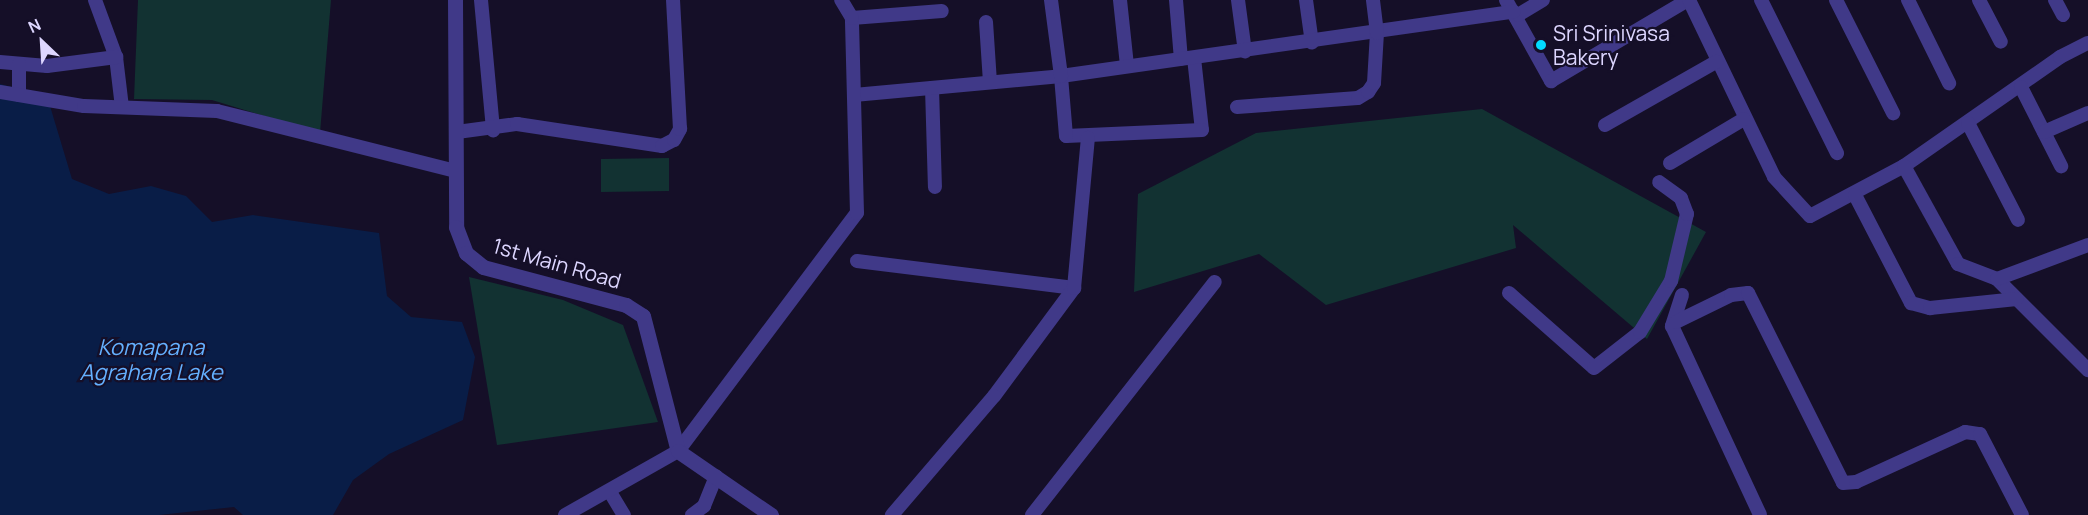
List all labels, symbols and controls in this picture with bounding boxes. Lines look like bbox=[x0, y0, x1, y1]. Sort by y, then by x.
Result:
north arrow bbox=[12, 12, 72, 72]
text: N bbox=[25, 13, 44, 38]
place label: Sri Srinivasa Bakery bbox=[1553, 20, 1670, 70]
marker: Sri Srinivasa Bakery bbox=[1534, 38, 1548, 52]
street label: 1st Main Road bbox=[490, 233, 624, 293]
water label: Komapana Agrahara Lake bbox=[79, 334, 223, 386]

